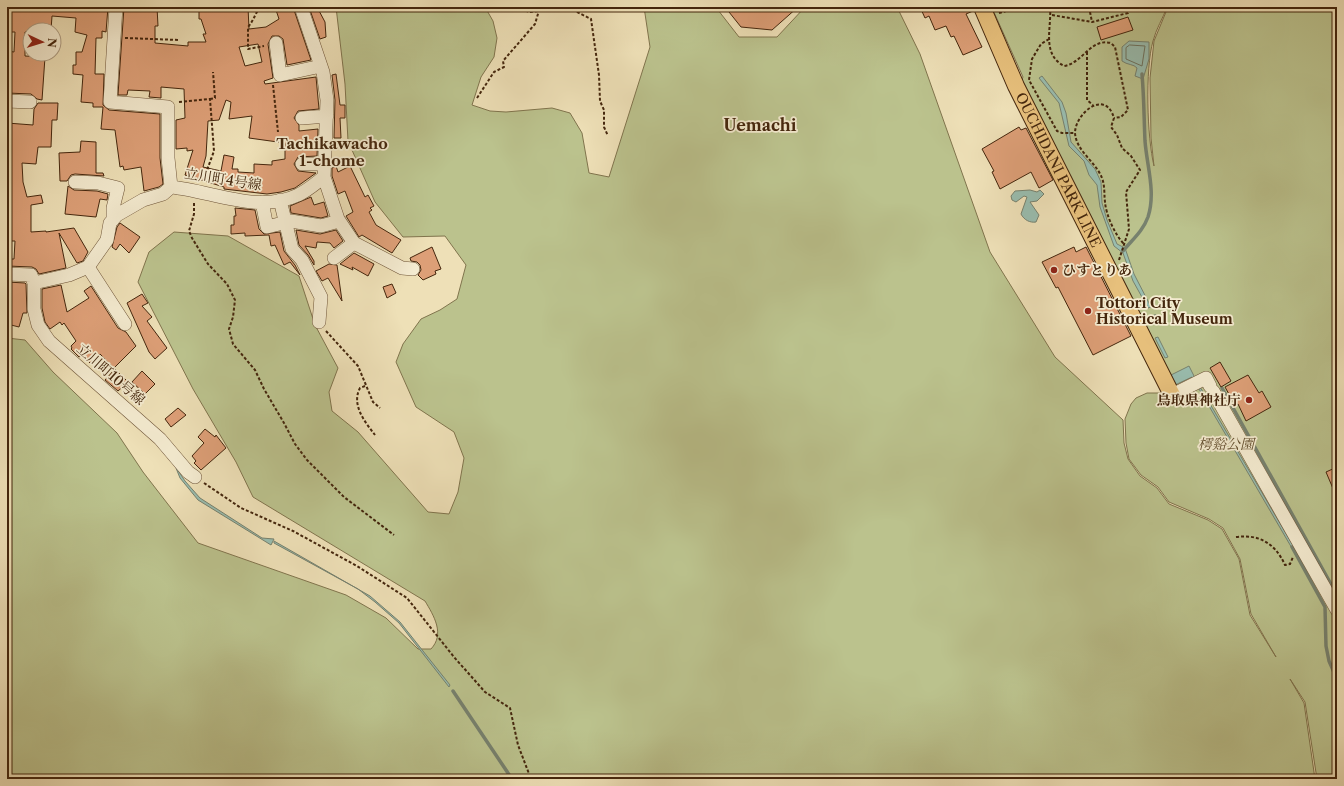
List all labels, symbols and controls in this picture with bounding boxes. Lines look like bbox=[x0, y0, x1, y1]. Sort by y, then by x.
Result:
north arrow bbox=[22, 22, 62, 62]
text: N bbox=[45, 37, 59, 48]
street label: OUCHIDANI PARK LINE bbox=[1012, 89, 1105, 250]
district label: Uemachi bbox=[724, 115, 797, 135]
district label: Tachikawacho 1-chome bbox=[276, 134, 388, 170]
street label: 立川町4号線 bbox=[183, 164, 263, 194]
place label: ひすとりあ bbox=[1062, 261, 1132, 279]
marker: ひすとりあ bbox=[1049, 265, 1059, 275]
place label: Tottori City Historical Museum bbox=[1096, 294, 1233, 328]
marker: Tottori City Historical Museum bbox=[1083, 306, 1093, 316]
street label: 立川町10号線 bbox=[73, 339, 149, 409]
place label: 鳥取県神社庁 bbox=[1157, 391, 1241, 409]
marker: 鳥取県神社庁 bbox=[1244, 395, 1254, 405]
park label: 樗谿公園 bbox=[1198, 435, 1256, 453]

